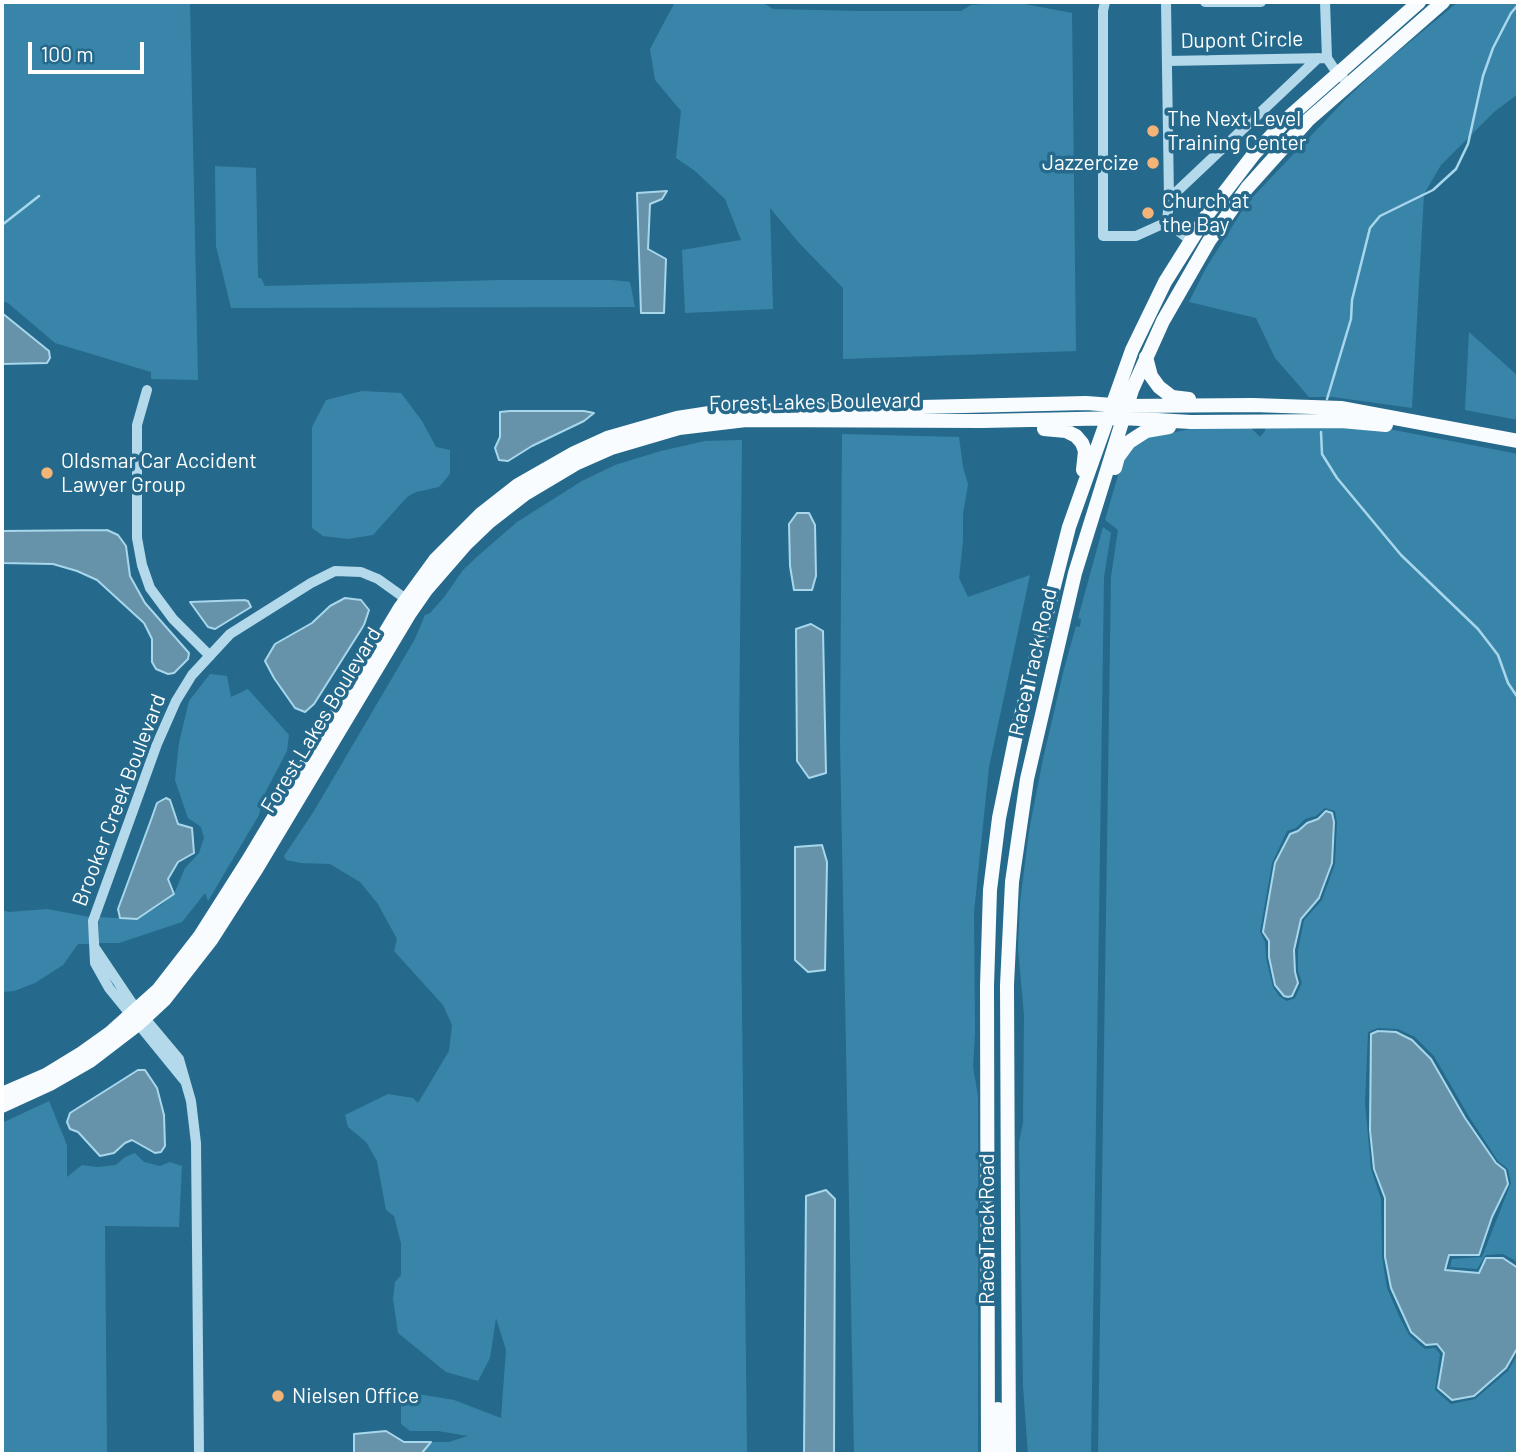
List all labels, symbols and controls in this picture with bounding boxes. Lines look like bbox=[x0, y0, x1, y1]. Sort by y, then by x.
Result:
street label: Dupont Circle bbox=[1181, 26, 1303, 54]
scale bar bbox=[32, 28, 147, 72]
text: 100 m bbox=[41, 41, 94, 66]
place label: The Next Level Training Center bbox=[1167, 106, 1306, 156]
marker: The Next Level Training Center bbox=[1145, 123, 1161, 139]
place label: Jazzercize bbox=[1042, 150, 1139, 176]
marker: Jazzercize bbox=[1145, 155, 1161, 171]
place label: Church at the Bay bbox=[1162, 188, 1250, 238]
marker: Church at the Bay bbox=[1140, 205, 1156, 221]
street label: Forest Lakes Boulevard bbox=[709, 388, 921, 416]
place label: Oldsmar Car Accident Lawyer Group bbox=[61, 448, 257, 498]
marker: Oldsmar Car Accident Lawyer Group bbox=[39, 465, 55, 481]
street label: Race Track Road bbox=[1004, 586, 1062, 738]
street label: Forest Lakes Boulevard bbox=[256, 623, 386, 817]
street label: Brooker Creek Boulevard bbox=[67, 690, 171, 910]
street label: Race Track Road bbox=[974, 1153, 1000, 1305]
place label: Nielsen Office bbox=[292, 1383, 419, 1409]
marker: Nielsen Office bbox=[270, 1388, 286, 1404]

